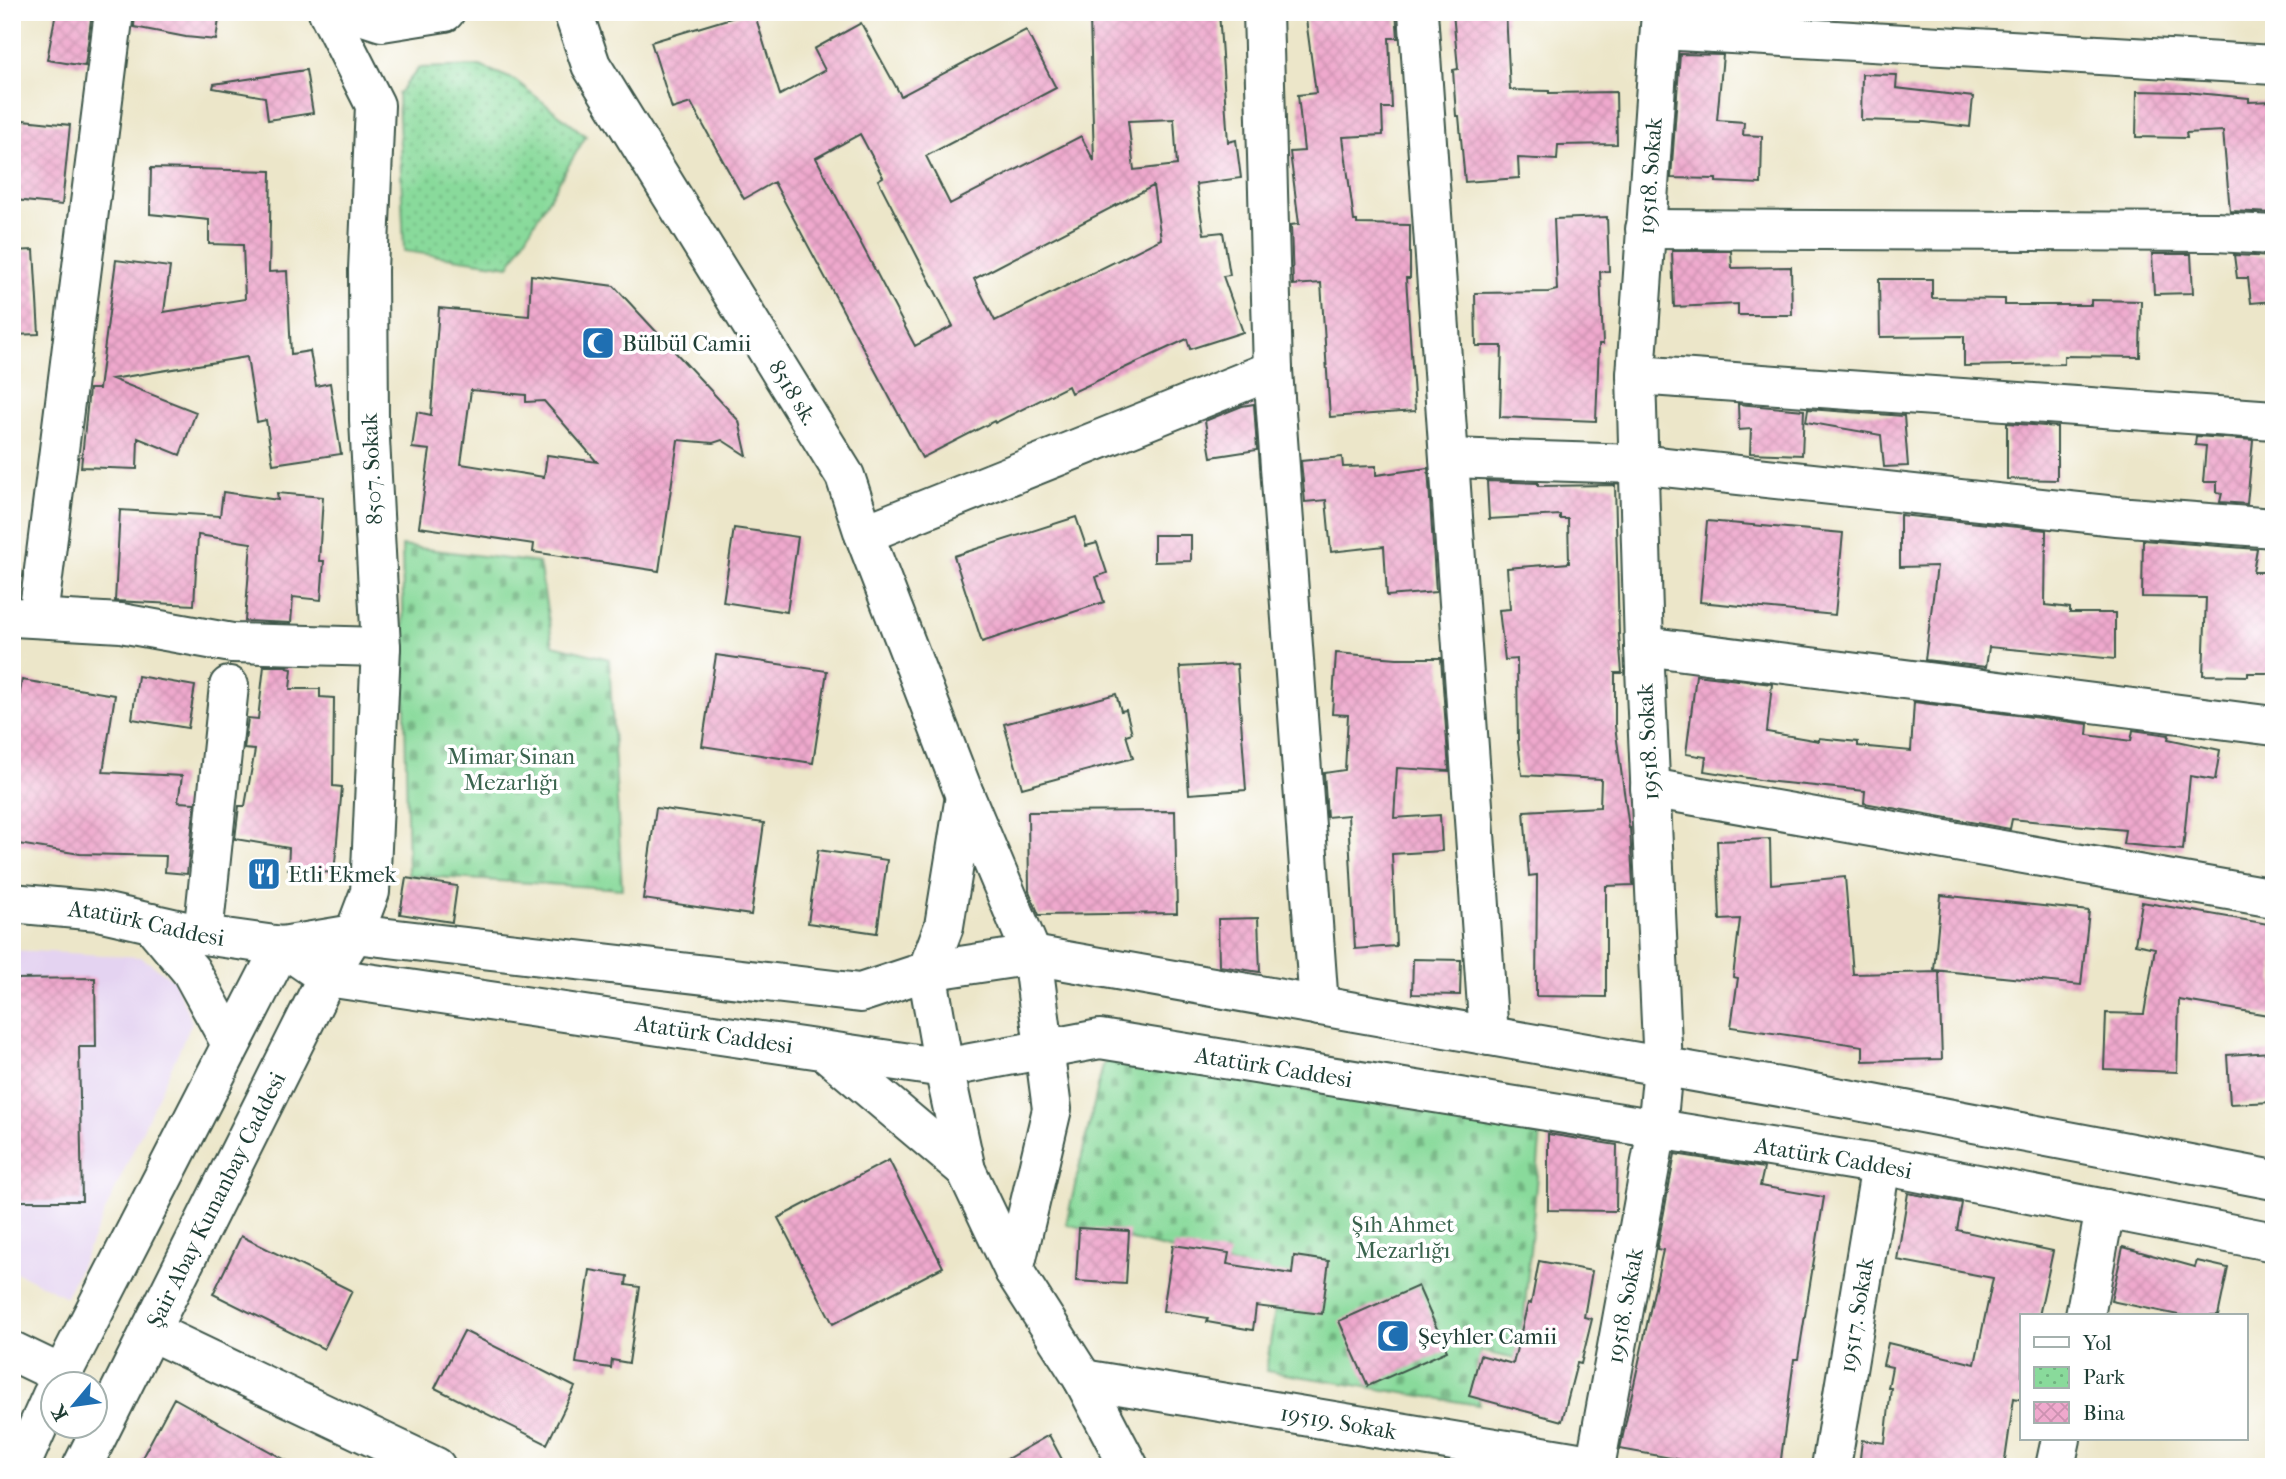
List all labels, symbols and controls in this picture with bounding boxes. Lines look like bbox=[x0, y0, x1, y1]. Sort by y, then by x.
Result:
street label: 19518. Sokak bbox=[1632, 115, 1667, 235]
mosque icon: Bülbül Camii bbox=[579, 324, 617, 362]
place label: Bülbül Camii bbox=[622, 330, 751, 357]
street label: 8518 sk. bbox=[763, 355, 824, 430]
street label: 8507. Sokak bbox=[356, 411, 388, 526]
street label: 19518. Sokak bbox=[1631, 682, 1665, 801]
park label: Mimar Sinan Mezarlığı bbox=[447, 743, 576, 796]
restaurant icon: Etli Ekmek bbox=[245, 855, 283, 893]
place label: Etli Ekmek bbox=[288, 861, 398, 888]
street label: Atatürk Caddesi bbox=[66, 895, 226, 951]
street label: Atatürk Caddesi bbox=[633, 1009, 795, 1059]
street label: Atatürk Caddesi bbox=[1192, 1041, 1355, 1093]
street label: Şair Abay Kunanbay Caddesi bbox=[140, 1067, 291, 1332]
street label: Atatürk Caddesi bbox=[1752, 1131, 1915, 1184]
park label: Şıh Ahmet Mezarlığı bbox=[1352, 1211, 1454, 1264]
street label: 19518. Sokak bbox=[1601, 1245, 1649, 1366]
street label: 19517. Sokak bbox=[1833, 1254, 1879, 1375]
legend bbox=[2020, 1314, 2248, 1440]
mosque icon: Şeyhler Camii bbox=[1374, 1317, 1412, 1355]
place label: Şeyhler Camii bbox=[1418, 1323, 1557, 1350]
text: Yol bbox=[2082, 1331, 2112, 1355]
text: Park bbox=[2083, 1365, 2125, 1389]
north arrow bbox=[38, 1370, 108, 1440]
street label: 19519. Sokak bbox=[1278, 1399, 1400, 1445]
text: K bbox=[46, 1400, 73, 1424]
text: Bina bbox=[2083, 1401, 2125, 1425]

